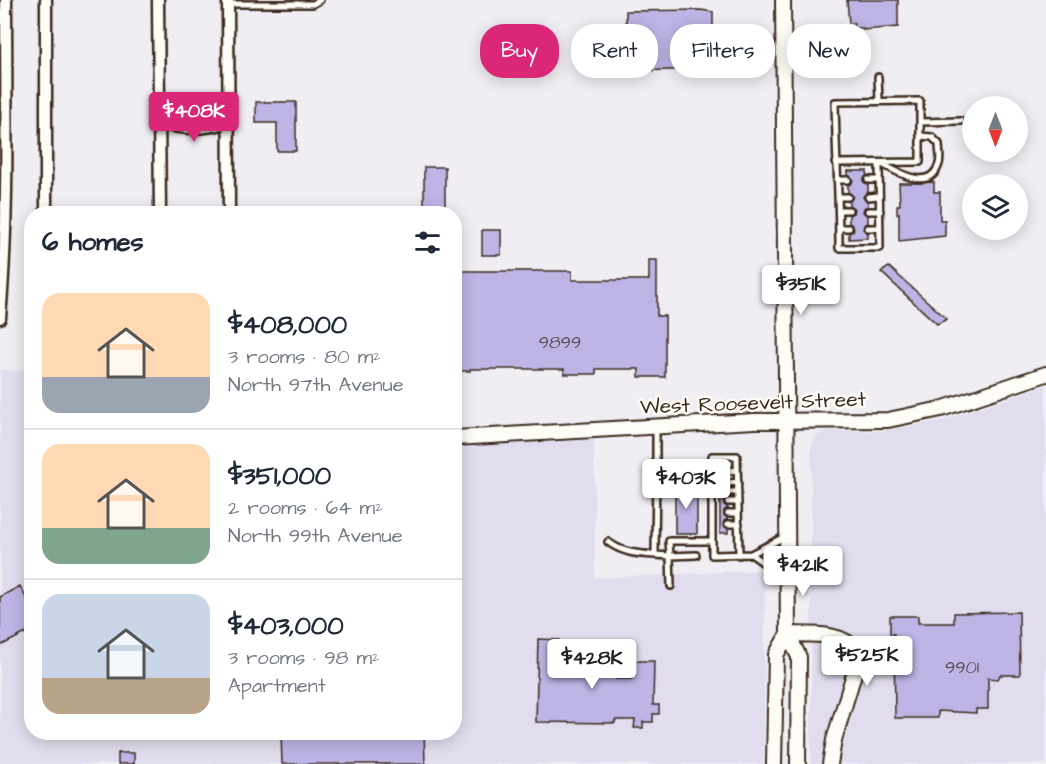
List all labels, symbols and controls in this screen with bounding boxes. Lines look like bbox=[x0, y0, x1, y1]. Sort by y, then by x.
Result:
chip: Buy bbox=[480, 24, 559, 78]
chip: Rent bbox=[571, 24, 658, 78]
chip: Filters bbox=[670, 24, 775, 78]
chip: New bbox=[787, 24, 871, 78]
pin: $408K bbox=[152, 92, 236, 143]
north arrow bbox=[962, 96, 1028, 162]
map controls bbox=[962, 96, 1028, 240]
text: $408K bbox=[163, 97, 225, 125]
button: layers bbox=[962, 174, 1028, 240]
text: 6 homes bbox=[42, 224, 144, 260]
icon: filters bbox=[411, 226, 444, 259]
pin: $351K bbox=[759, 265, 843, 316]
text: $351K bbox=[776, 270, 826, 298]
text: $408,000 bbox=[228, 307, 347, 343]
icon: home bbox=[90, 317, 162, 389]
house number: 9899 bbox=[539, 330, 581, 355]
text: 3 rooms · 80 m² bbox=[228, 343, 381, 371]
text: North 97th Avenue bbox=[228, 371, 404, 399]
street label: West Roosevelt Street bbox=[639, 385, 867, 421]
text: $351,000 bbox=[228, 458, 331, 494]
pin: $403K bbox=[644, 459, 728, 510]
text: $403K bbox=[656, 464, 716, 492]
icon: home bbox=[90, 468, 162, 540]
text: 2 rooms · 64 m² bbox=[228, 494, 383, 522]
text: North 99th Avenue bbox=[228, 522, 403, 550]
pin: $421K bbox=[761, 546, 845, 597]
text: $421K bbox=[778, 551, 828, 579]
text: $403,000 bbox=[228, 608, 344, 644]
icon: home bbox=[90, 618, 162, 690]
pin: $525K bbox=[825, 636, 909, 687]
pin: $428K bbox=[550, 639, 634, 690]
text: $525K bbox=[835, 641, 899, 669]
text: 3 rooms · 98 m² bbox=[228, 644, 380, 672]
text: $428K bbox=[561, 644, 623, 672]
house number: 9901 bbox=[945, 655, 979, 680]
text: Apartment bbox=[228, 672, 326, 700]

